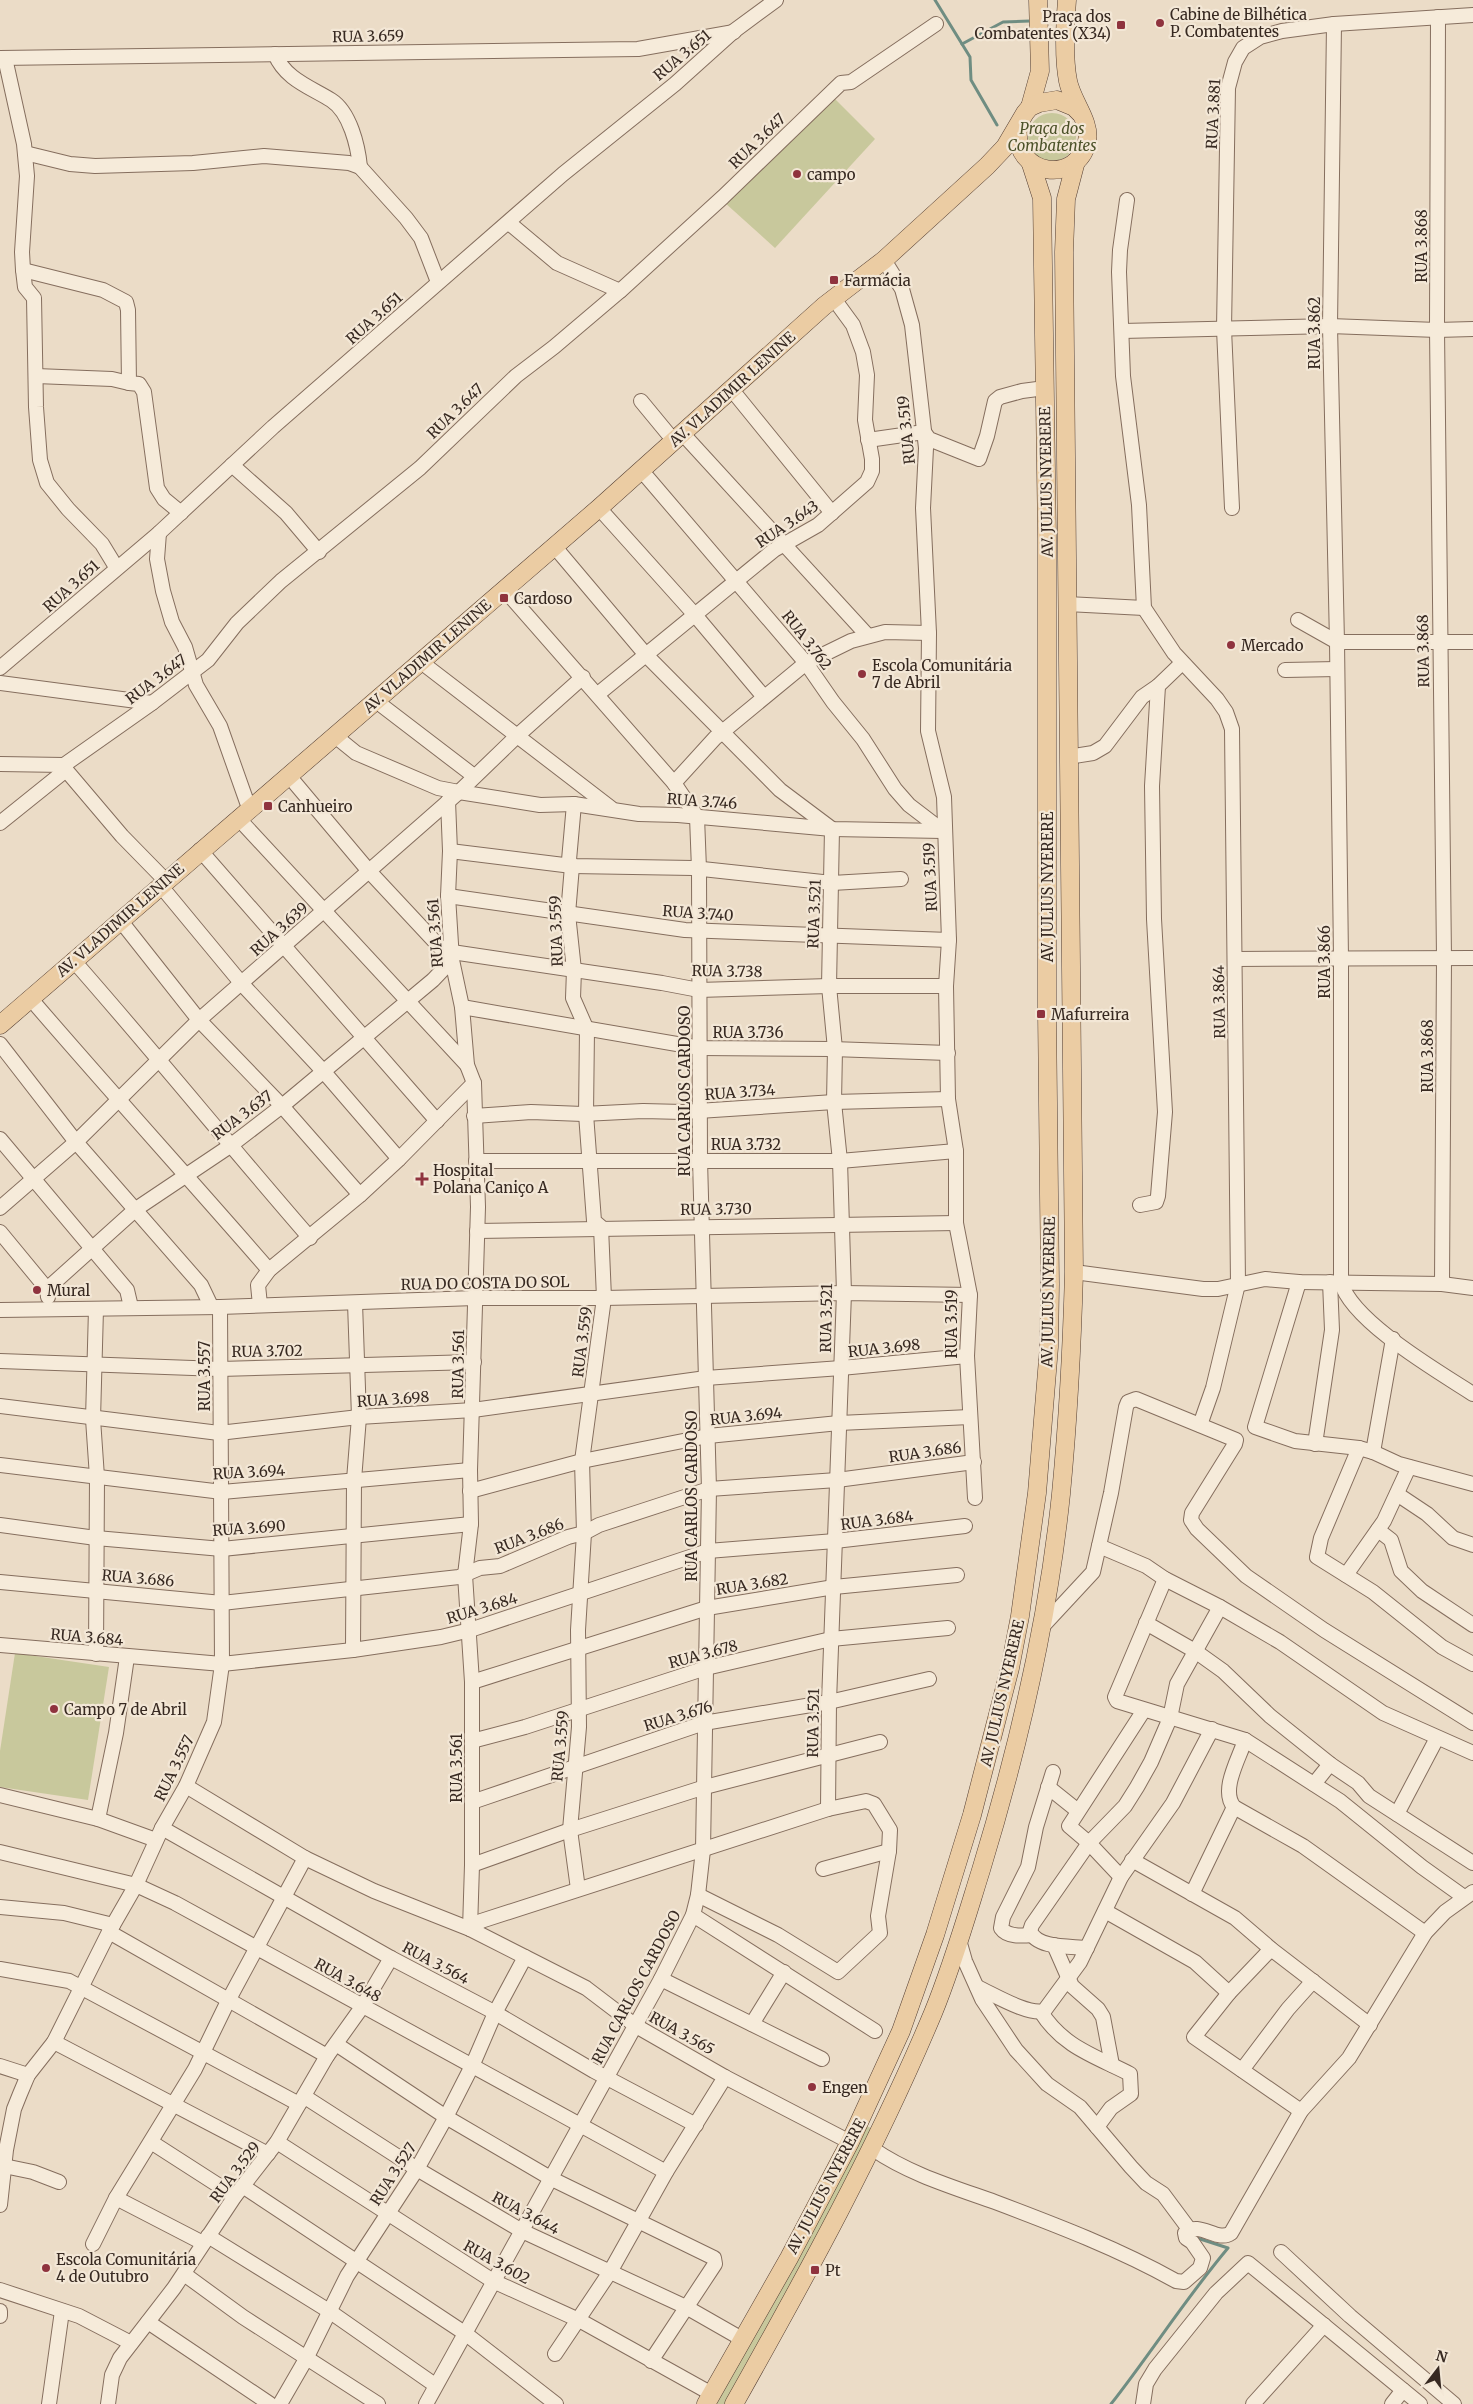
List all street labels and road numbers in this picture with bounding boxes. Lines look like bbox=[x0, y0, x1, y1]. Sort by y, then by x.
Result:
street label: RUA 3.651 bbox=[649, 25, 715, 85]
street label: RUA 3.659 bbox=[332, 26, 404, 46]
street label: RUA 3.881 bbox=[1202, 78, 1224, 150]
street label: RUA 3.647 bbox=[725, 109, 790, 173]
street label: RUA 3.868 bbox=[1412, 209, 1431, 283]
street label: RUA 3.651 bbox=[342, 288, 406, 348]
street label: RUA 3.862 bbox=[1305, 297, 1324, 369]
street label: AV. VLADIMIR LENINE bbox=[664, 327, 799, 451]
street label: RUA 3.647 bbox=[423, 379, 488, 443]
street label: RUA 3.519 bbox=[893, 395, 919, 465]
street label: AV. JULIUS NYERERE bbox=[1035, 406, 1057, 558]
street label: RUA 3.643 bbox=[752, 496, 822, 552]
street label: RUA 3.651 bbox=[39, 556, 103, 616]
street label: AV. VLADIMIR LENINE bbox=[358, 595, 495, 717]
street label: RUA 3.762 bbox=[778, 606, 836, 674]
street label: RUA 3.868 bbox=[1413, 614, 1433, 688]
street label: RUA 3.647 bbox=[122, 650, 191, 708]
street label: RUA 3.746 bbox=[666, 789, 738, 813]
street label: AV. JULIUS NYERERE bbox=[1038, 811, 1057, 963]
street label: RUA 3.519 bbox=[919, 842, 941, 912]
street label: AV. VLADIMIR LENINE bbox=[51, 859, 188, 981]
street label: RUA 3.521 bbox=[803, 879, 825, 949]
street label: RUA 3.559 bbox=[545, 895, 567, 967]
street label: RUA 3.639 bbox=[246, 898, 312, 960]
street label: RUA 3.561 bbox=[423, 898, 447, 968]
street label: RUA 3.740 bbox=[662, 901, 734, 925]
street label: RUA 3.866 bbox=[1315, 925, 1334, 999]
street label: RUA 3.738 bbox=[691, 961, 763, 981]
street label: RUA 3.864 bbox=[1209, 965, 1229, 1039]
street label: RUA CARLOS CARDOSO bbox=[675, 1005, 694, 1177]
street label: RUA 3.868 bbox=[1418, 1019, 1437, 1093]
street label: RUA 3.736 bbox=[713, 1023, 783, 1042]
street label: RUA 3.734 bbox=[704, 1080, 776, 1104]
street label: RUA 3.637 bbox=[208, 1086, 276, 1144]
street label: RUA 3.732 bbox=[711, 1135, 781, 1154]
street label: RUA 3.730 bbox=[680, 1199, 752, 1219]
street label: AV. JULIUS NYERERE bbox=[1037, 1216, 1059, 1368]
street label: RUA DO COSTA DO SOL bbox=[400, 1272, 570, 1294]
street label: RUA 3.521 bbox=[816, 1283, 836, 1353]
street label: RUA 3.519 bbox=[942, 1289, 961, 1359]
street label: RUA 3.559 bbox=[568, 1305, 596, 1379]
street label: RUA 3.561 bbox=[448, 1329, 468, 1399]
street label: RUA 3.698 bbox=[847, 1335, 921, 1361]
street label: RUA 3.557 bbox=[195, 1340, 214, 1411]
street label: RUA 3.702 bbox=[231, 1341, 303, 1361]
street label: RUA 3.698 bbox=[356, 1387, 430, 1411]
street label: RUA 3.694 bbox=[709, 1403, 783, 1429]
street label: RUA CARLOS CARDOSO bbox=[682, 1410, 701, 1582]
street label: RUA 3.686 bbox=[888, 1438, 962, 1466]
street label: RUA 3.694 bbox=[212, 1461, 286, 1483]
street label: RUA 3.684 bbox=[840, 1506, 914, 1534]
street label: RUA 3.686 bbox=[491, 1514, 567, 1558]
street label: RUA 3.690 bbox=[212, 1516, 286, 1540]
street label: RUA 3.686 bbox=[101, 1565, 175, 1591]
street label: RUA 3.682 bbox=[715, 1569, 789, 1599]
street label: RUA 3.684 bbox=[444, 1588, 520, 1628]
street label: AV. JULIUS NYERERE bbox=[976, 1617, 1028, 1769]
street label: RUA 3.684 bbox=[50, 1624, 124, 1650]
street label: RUA 3.678 bbox=[666, 1636, 740, 1672]
street label: RUA 3.521 bbox=[803, 1688, 823, 1758]
street label: RUA 3.676 bbox=[641, 1697, 715, 1735]
street label: RUA 3.559 bbox=[547, 1710, 573, 1782]
street label: RUA 3.557 bbox=[150, 1732, 198, 1804]
street label: RUA 3.561 bbox=[447, 1733, 466, 1803]
street label: RUA CARLOS CARDOSO bbox=[587, 1907, 685, 2067]
street label: RUA 3.564 bbox=[399, 1938, 473, 1988]
street label: RUA 3.648 bbox=[311, 1954, 385, 2006]
street label: RUA 3.565 bbox=[646, 2007, 718, 2059]
street label: AV. JULIUS NYERERE bbox=[782, 2115, 870, 2258]
street label: RUA 3.529 bbox=[206, 2138, 264, 2206]
street label: RUA 3.527 bbox=[366, 2139, 421, 2209]
street label: RUA 3.644 bbox=[489, 2187, 563, 2239]
street label: RUA 3.602 bbox=[460, 2236, 534, 2288]

